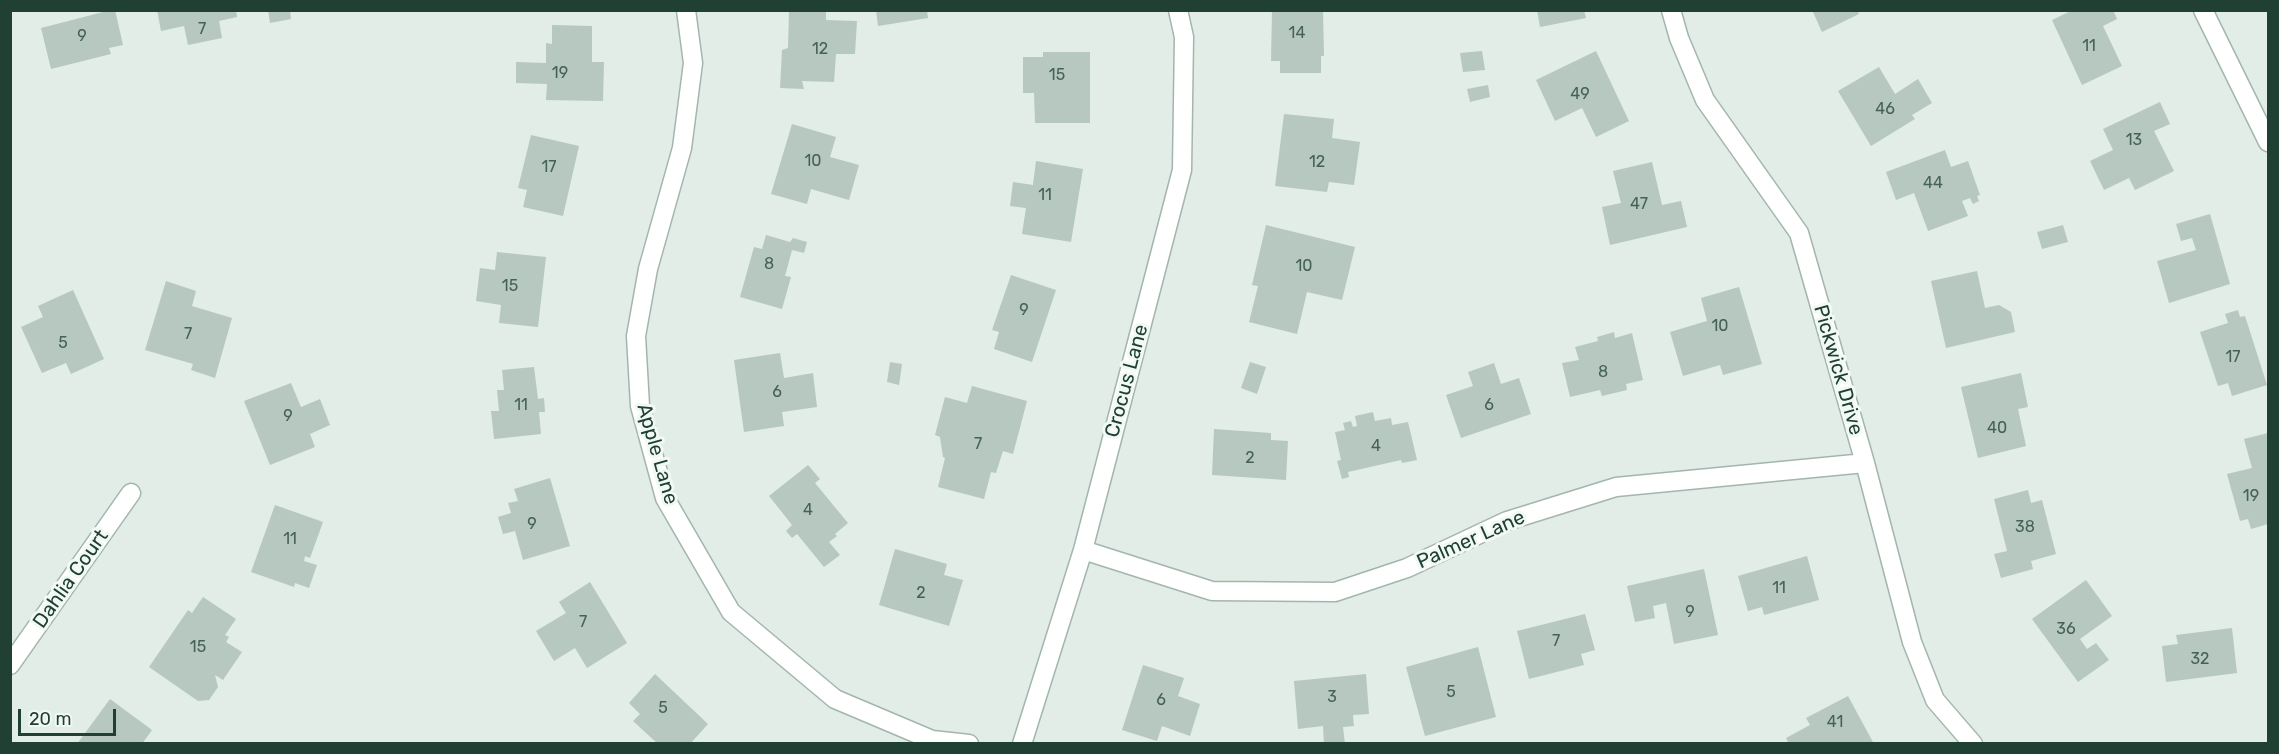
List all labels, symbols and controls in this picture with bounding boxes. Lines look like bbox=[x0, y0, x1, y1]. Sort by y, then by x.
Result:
house number: 7 bbox=[198, 19, 206, 39]
house number: 14 bbox=[1289, 23, 1305, 43]
house number: 9 bbox=[77, 26, 87, 46]
house number: 11 bbox=[2082, 36, 2096, 56]
house number: 12 bbox=[812, 39, 828, 59]
house number: 19 bbox=[552, 63, 568, 83]
house number: 15 bbox=[1049, 65, 1065, 85]
house number: 49 bbox=[1570, 84, 1590, 104]
house number: 46 bbox=[1875, 99, 1895, 119]
house number: 13 bbox=[2126, 130, 2142, 150]
house number: 10 bbox=[804, 151, 822, 171]
house number: 12 bbox=[1309, 152, 1325, 172]
house number: 17 bbox=[541, 157, 557, 177]
house number: 44 bbox=[1923, 173, 1943, 193]
house number: 11 bbox=[1038, 185, 1052, 205]
house number: 47 bbox=[1630, 194, 1648, 214]
house number: 8 bbox=[764, 254, 774, 274]
house number: 10 bbox=[1295, 256, 1313, 276]
house number: 15 bbox=[502, 276, 518, 296]
house number: 9 bbox=[1019, 300, 1029, 320]
street label: Pickwick Drive bbox=[1808, 302, 1868, 438]
house number: 10 bbox=[1711, 316, 1729, 336]
street label: Crocus Lane bbox=[1100, 322, 1154, 440]
house number: 7 bbox=[184, 324, 192, 344]
house number: 5 bbox=[58, 333, 68, 353]
house number: 17 bbox=[2225, 347, 2241, 367]
house number: 8 bbox=[1598, 362, 1608, 382]
house number: 6 bbox=[772, 382, 782, 402]
house number: 11 bbox=[514, 395, 528, 415]
house number: 6 bbox=[1484, 395, 1494, 415]
street label: Apple Lane bbox=[631, 401, 683, 507]
house number: 9 bbox=[283, 406, 293, 426]
house number: 40 bbox=[1987, 418, 2007, 438]
house number: 7 bbox=[974, 434, 982, 454]
house number: 4 bbox=[1371, 436, 1381, 456]
house number: 2 bbox=[1245, 448, 1255, 468]
house number: 19 bbox=[2243, 486, 2259, 506]
house number: 4 bbox=[803, 500, 813, 520]
street label: Palmer Lane bbox=[1413, 506, 1529, 574]
house number: 9 bbox=[527, 514, 537, 534]
house number: 38 bbox=[2015, 517, 2035, 537]
street label: Dahlia Court bbox=[28, 525, 114, 633]
house number: 11 bbox=[283, 529, 297, 549]
house number: 11 bbox=[1772, 578, 1786, 598]
house number: 2 bbox=[916, 583, 926, 603]
house number: 9 bbox=[1685, 602, 1695, 622]
house number: 7 bbox=[579, 612, 587, 632]
house number: 36 bbox=[2056, 619, 2076, 639]
house number: 7 bbox=[1552, 631, 1560, 651]
house number: 15 bbox=[190, 637, 206, 657]
house number: 32 bbox=[2190, 649, 2210, 669]
house number: 5 bbox=[1446, 682, 1456, 702]
house number: 3 bbox=[1327, 687, 1337, 707]
house number: 6 bbox=[1156, 690, 1166, 710]
scale bar bbox=[21, 697, 118, 735]
house number: 5 bbox=[658, 698, 668, 718]
text: 20 m bbox=[29, 708, 71, 730]
house number: 41 bbox=[1827, 712, 1843, 732]

